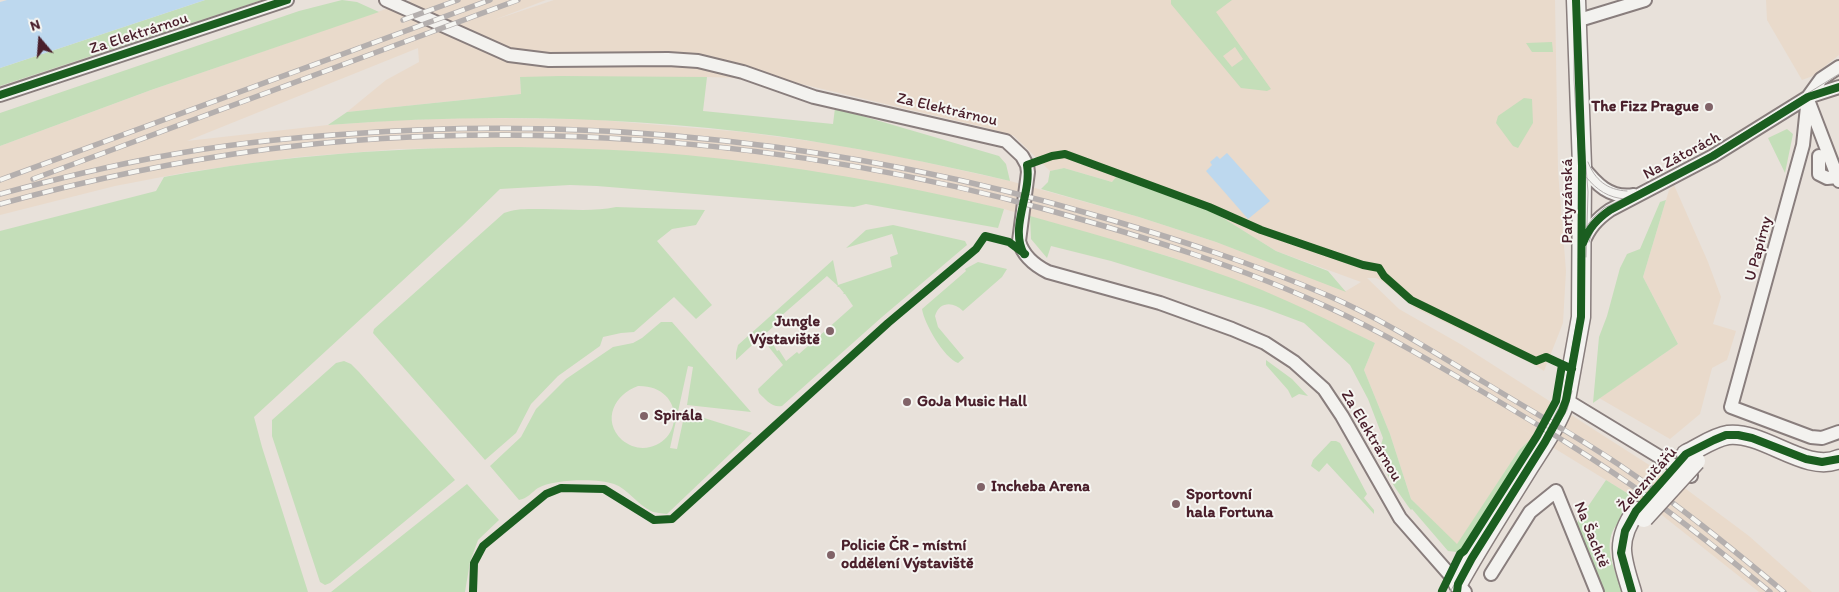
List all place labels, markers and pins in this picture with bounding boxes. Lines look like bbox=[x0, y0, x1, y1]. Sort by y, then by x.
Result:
place label: The Fizz Prague bbox=[1591, 97, 1699, 117]
marker: The Fizz Prague bbox=[1703, 101, 1715, 113]
place label: Jungle Výstaviště bbox=[750, 312, 820, 350]
marker: Jungle Výstaviště bbox=[824, 325, 836, 337]
place label: GoJa Music Hall bbox=[917, 392, 1027, 412]
marker: GoJa Music Hall bbox=[901, 396, 913, 408]
place label: Spirála bbox=[654, 406, 702, 426]
marker: Spirála bbox=[638, 410, 650, 422]
place label: Incheba Arena bbox=[991, 477, 1090, 497]
marker: Incheba Arena bbox=[975, 481, 987, 493]
place label: Sportovní hala Fortuna bbox=[1186, 485, 1273, 523]
marker: Sportovní hala Fortuna bbox=[1170, 498, 1182, 510]
place label: Policie ČR - místní oddělení Výstaviště bbox=[841, 536, 974, 574]
marker: Policie ČR - místní oddělení Výstaviště bbox=[825, 549, 837, 561]

